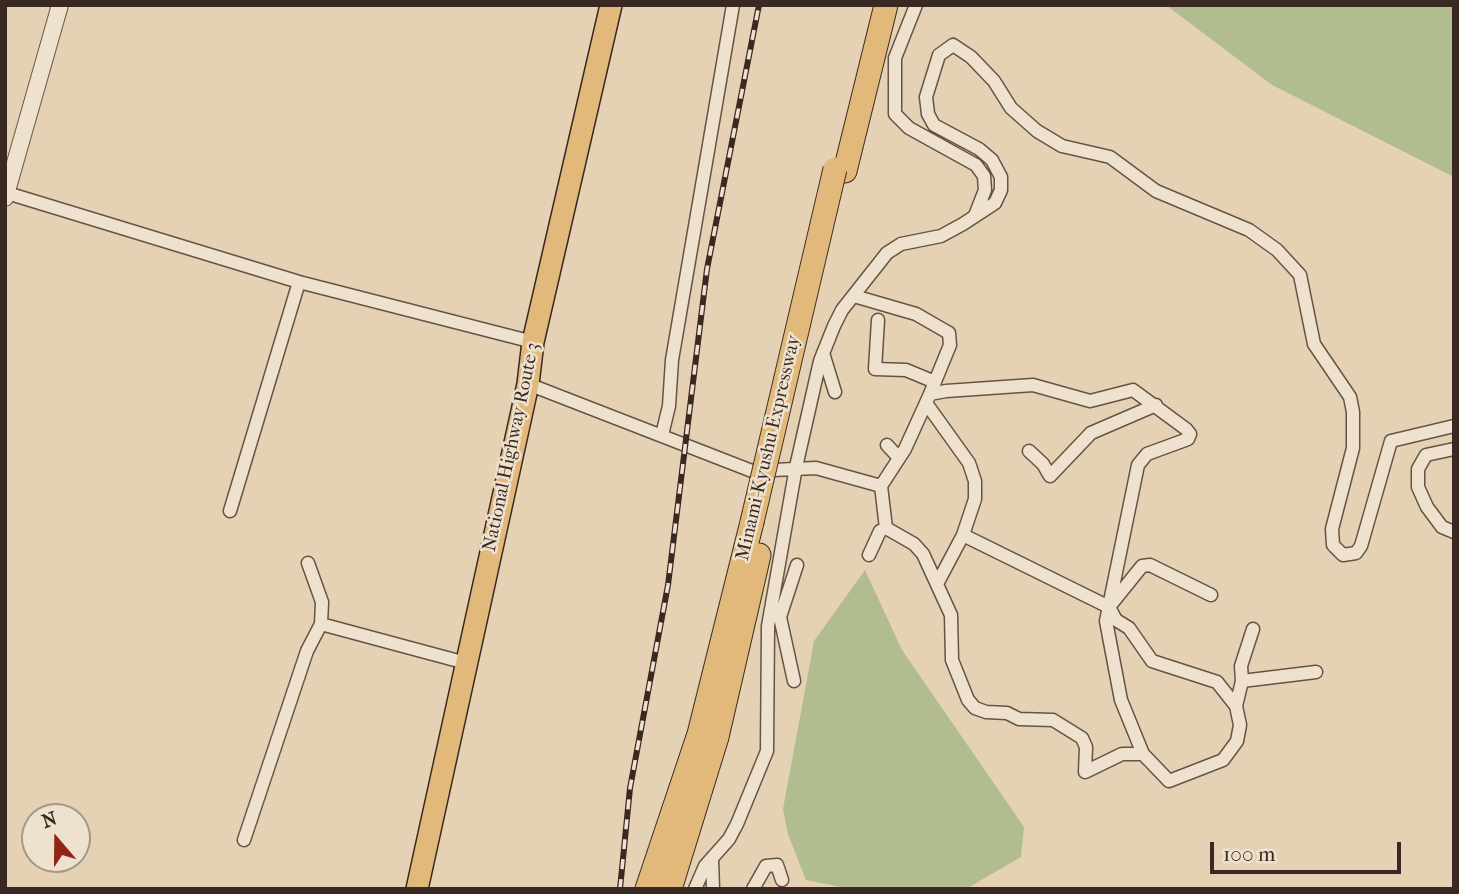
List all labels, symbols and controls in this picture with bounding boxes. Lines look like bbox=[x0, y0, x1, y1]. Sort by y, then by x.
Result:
street label: Minami-Kyushu Expressway bbox=[732, 333, 806, 563]
street label: National Highway Route 3 bbox=[479, 340, 545, 554]
north arrow bbox=[21, 803, 91, 873]
text: N bbox=[39, 807, 60, 833]
scale bar bbox=[1214, 828, 1405, 872]
text: 100 m bbox=[1223, 842, 1276, 866]

